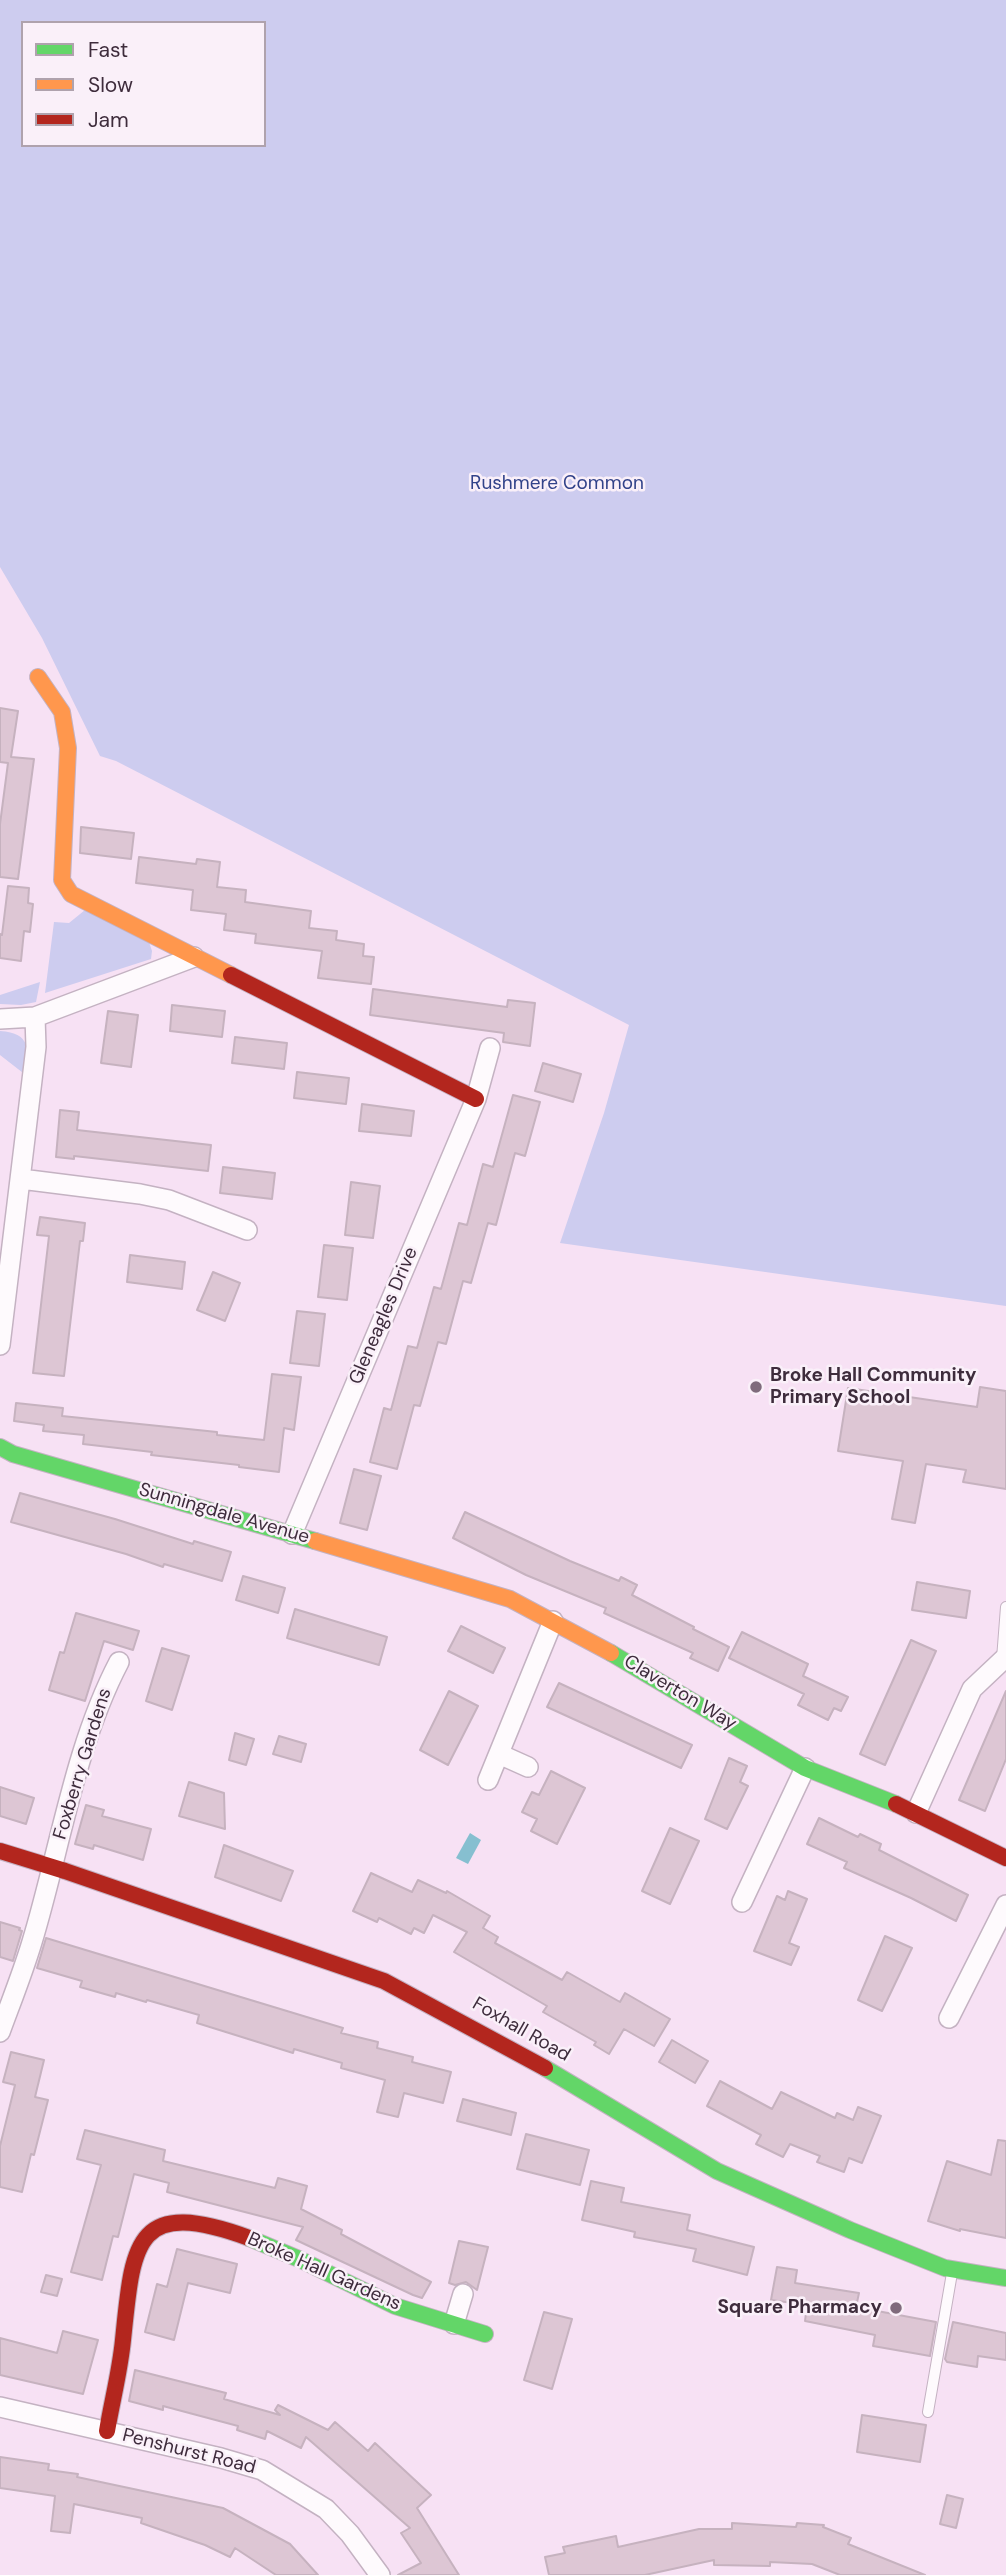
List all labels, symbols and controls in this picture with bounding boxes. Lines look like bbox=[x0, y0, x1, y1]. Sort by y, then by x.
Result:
legend bbox=[21, 21, 266, 147]
text: Fast bbox=[88, 36, 128, 64]
text: Slow bbox=[88, 71, 133, 99]
text: Jam bbox=[88, 106, 129, 134]
park label: Rushmere Common bbox=[470, 473, 644, 495]
street label: Gleneagles Drive bbox=[345, 1244, 423, 1388]
place label: Broke Hall Community Primary School bbox=[770, 1365, 976, 1409]
marker: Broke Hall Community Primary School bbox=[748, 1379, 764, 1395]
street label: Sunningdale Avenue bbox=[136, 1479, 312, 1549]
street label: Claverton Way bbox=[619, 1650, 741, 1736]
street label: Foxberry Gardens bbox=[49, 1686, 117, 1842]
street label: Foxhall Road bbox=[468, 1993, 574, 2067]
street label: Broke Hall Gardens bbox=[244, 2228, 404, 2316]
place label: Square Pharmacy bbox=[717, 2297, 882, 2319]
marker: Square Pharmacy bbox=[888, 2300, 904, 2316]
street label: Penshurst Road bbox=[120, 2424, 258, 2480]

